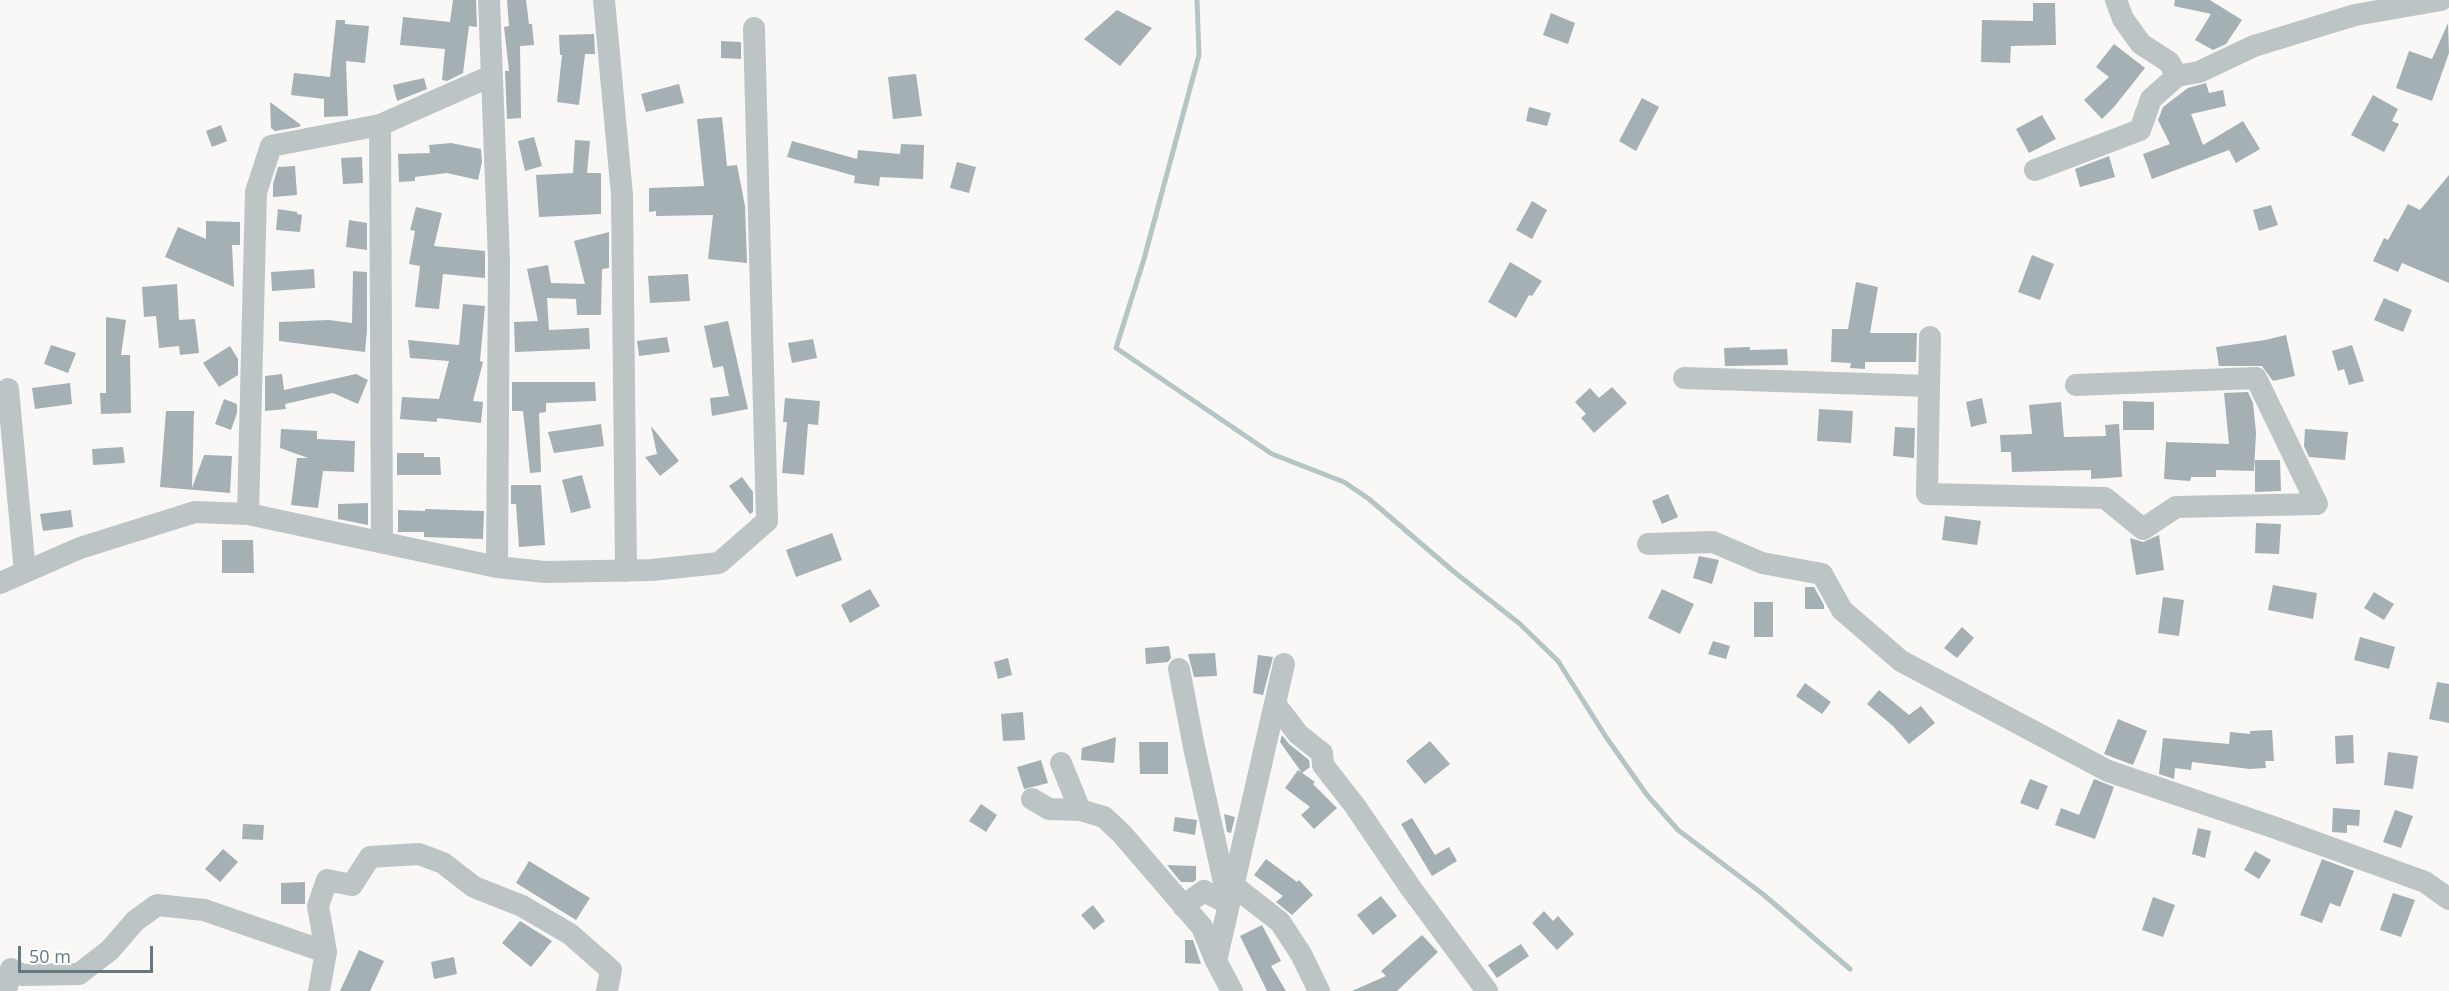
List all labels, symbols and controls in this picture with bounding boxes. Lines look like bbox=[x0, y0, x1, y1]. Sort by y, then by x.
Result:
scale bar bbox=[21, 934, 156, 972]
text: 50 m bbox=[29, 944, 71, 968]

